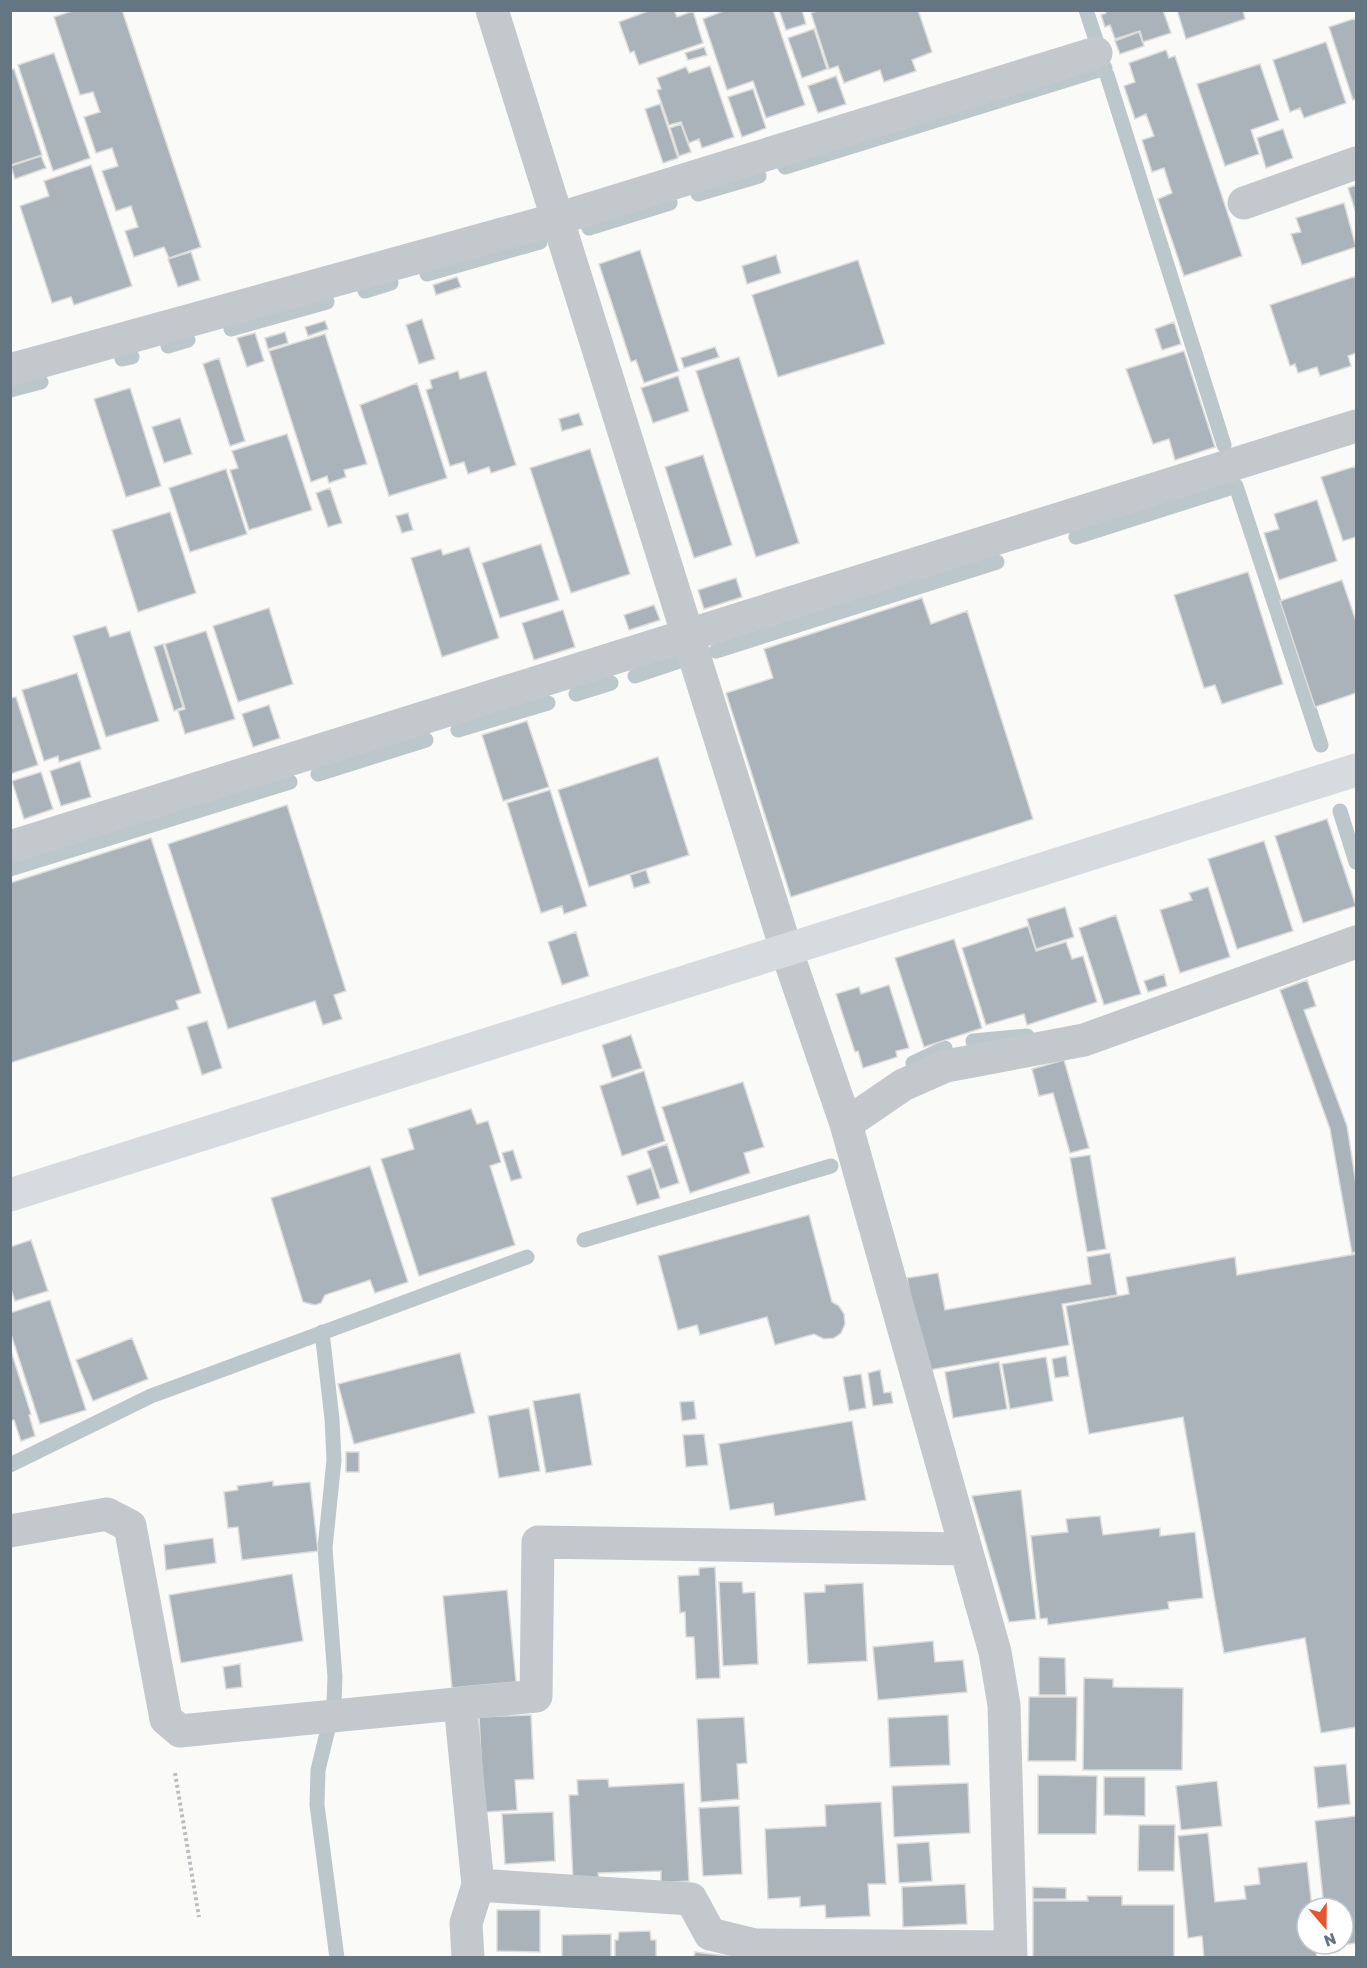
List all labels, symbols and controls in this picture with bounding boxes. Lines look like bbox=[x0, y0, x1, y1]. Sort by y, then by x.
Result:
north arrow bbox=[1295, 1896, 1355, 1956]
text: N bbox=[1321, 1929, 1339, 1951]

